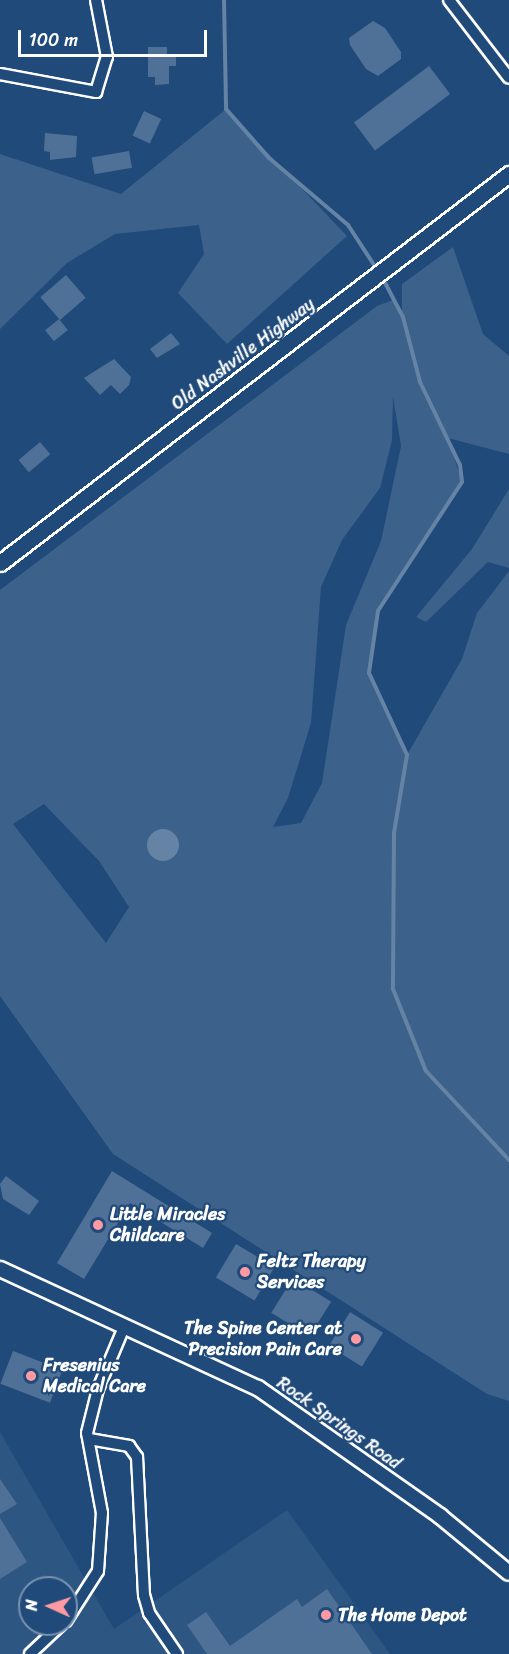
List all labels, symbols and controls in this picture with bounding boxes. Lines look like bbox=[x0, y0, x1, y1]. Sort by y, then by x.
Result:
scale bar bbox=[21, 18, 210, 56]
text: 100 m bbox=[29, 24, 78, 56]
street label: Old Nashville Highway bbox=[167, 293, 319, 415]
place label: Little Miracles Childcare bbox=[110, 1204, 224, 1246]
marker: Little Miracles Childcare bbox=[91, 1218, 105, 1232]
place label: Feltz Therapy Services bbox=[257, 1251, 366, 1294]
marker: Feltz Therapy Services bbox=[238, 1265, 252, 1279]
place label: The Spine Center at Precision Pain Care bbox=[183, 1318, 342, 1360]
marker: The Spine Center at Precision Pain Care bbox=[347, 1330, 365, 1348]
place label: Fresenius Medical Care bbox=[43, 1355, 146, 1398]
marker: Fresenius Medical Care bbox=[24, 1369, 38, 1383]
street label: Rock Springs Road bbox=[273, 1372, 405, 1474]
north arrow bbox=[18, 1576, 78, 1636]
text: N bbox=[17, 1599, 46, 1611]
place label: The Home Depot bbox=[338, 1604, 468, 1626]
marker: The Home Depot bbox=[319, 1608, 333, 1622]

